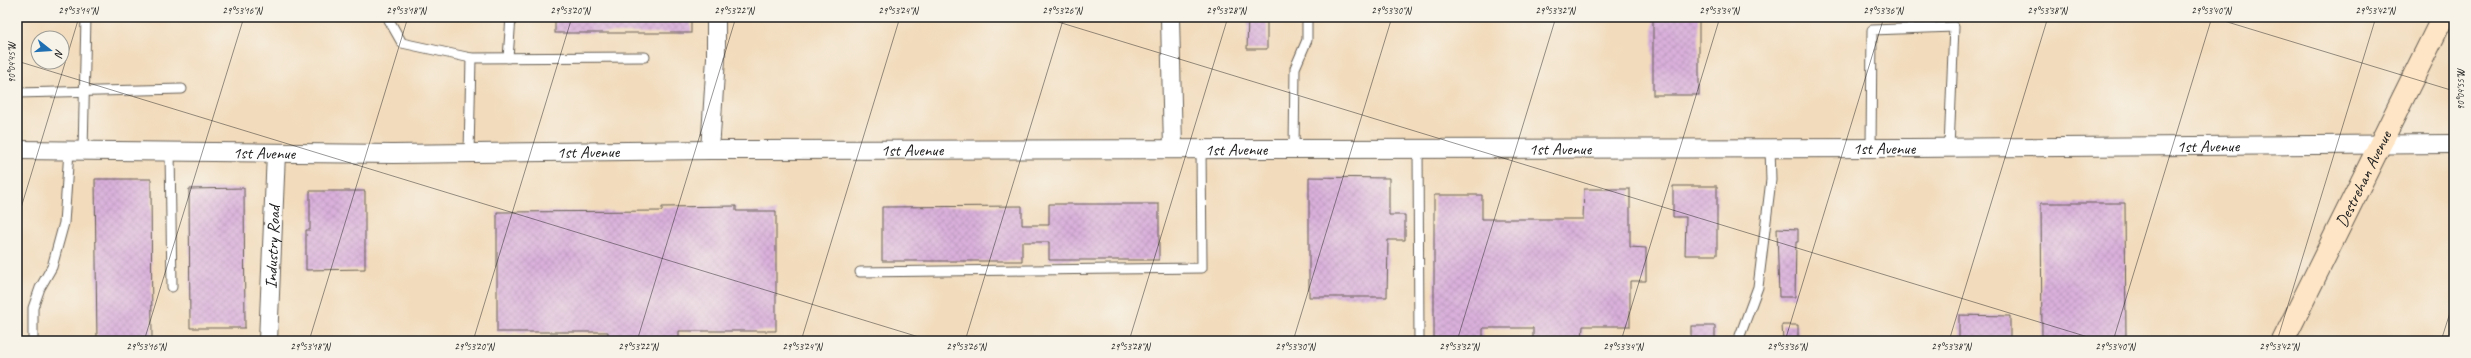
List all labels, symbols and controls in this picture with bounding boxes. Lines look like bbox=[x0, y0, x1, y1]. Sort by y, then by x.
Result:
text: 29°53'14"N bbox=[58, 4, 100, 17]
text: 29°53'16"N bbox=[222, 4, 264, 17]
text: 29°53'18"N bbox=[386, 4, 428, 17]
text: 29°53'20"N bbox=[550, 4, 592, 17]
text: 29°53'22"N bbox=[714, 4, 756, 17]
text: 29°53'24"N bbox=[878, 4, 920, 17]
text: 29°53'26"N bbox=[1042, 4, 1084, 17]
text: 29°53'28"N bbox=[1206, 4, 1248, 17]
text: 29°53'30"N bbox=[1371, 4, 1413, 17]
text: 29°53'32"N bbox=[1535, 4, 1577, 17]
text: 29°53'34"N bbox=[1699, 4, 1741, 17]
text: 29°53'36"N bbox=[1863, 4, 1905, 17]
text: 29°53'38"N bbox=[2027, 4, 2069, 17]
text: 29°53'40"N bbox=[2191, 4, 2233, 17]
text: 29°53'42"N bbox=[2355, 4, 2397, 17]
north arrow bbox=[30, 30, 70, 70]
text: 90°04'45"W bbox=[5, 41, 18, 83]
text: N bbox=[51, 48, 67, 60]
text: 90°04'55"W bbox=[2454, 68, 2467, 110]
street label: Destrehan Avenue bbox=[2331, 126, 2396, 230]
street label: 1st Avenue bbox=[2177, 135, 2241, 157]
street label: 1st Avenue bbox=[1853, 137, 1917, 159]
street label: 1st Avenue bbox=[1529, 138, 1593, 159]
street label: 1st Avenue bbox=[881, 139, 945, 160]
street label: 1st Avenue bbox=[1205, 139, 1269, 160]
street label: 1st Avenue bbox=[557, 141, 621, 162]
street label: 1st Avenue bbox=[233, 142, 297, 163]
street label: Industry Road bbox=[260, 203, 284, 289]
text: 29°53'16"N bbox=[126, 340, 168, 353]
text: 29°53'18"N bbox=[290, 340, 332, 353]
text: 29°53'20"N bbox=[454, 340, 496, 353]
text: 29°53'22"N bbox=[618, 340, 660, 353]
text: 29°53'24"N bbox=[782, 340, 824, 353]
text: 29°53'26"N bbox=[946, 340, 988, 353]
text: 29°53'28"N bbox=[1110, 340, 1152, 353]
text: 29°53'30"N bbox=[1275, 340, 1317, 353]
text: 29°53'32"N bbox=[1439, 340, 1481, 353]
text: 29°53'34"N bbox=[1603, 340, 1645, 353]
text: 29°53'36"N bbox=[1767, 340, 1809, 353]
text: 29°53'38"N bbox=[1931, 340, 1973, 353]
text: 29°53'40"N bbox=[2095, 340, 2137, 353]
text: 29°53'42"N bbox=[2259, 340, 2301, 353]

